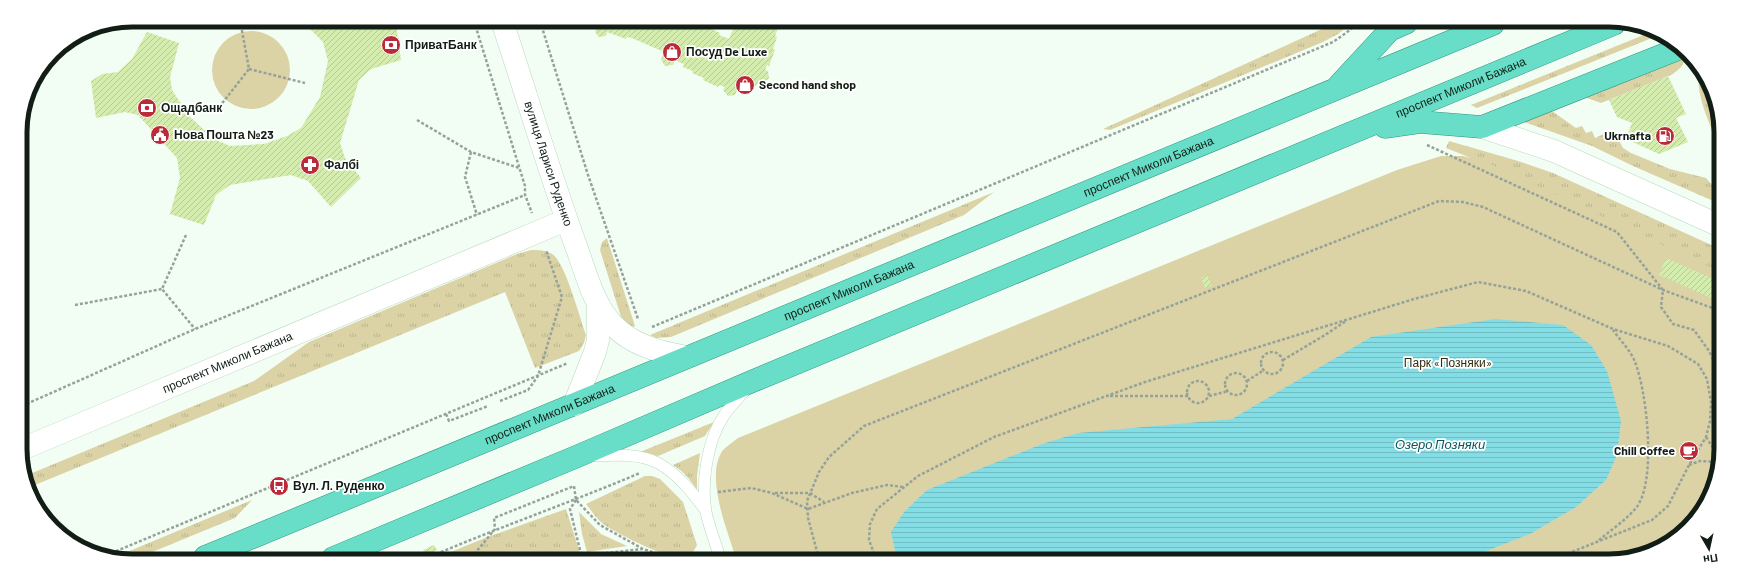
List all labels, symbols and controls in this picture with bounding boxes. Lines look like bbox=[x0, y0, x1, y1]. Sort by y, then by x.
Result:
bank icon: ПриватБанк bbox=[380, 34, 402, 56]
place label: ПриватБанк bbox=[405, 37, 478, 52]
shop icon: Посуд De Luxe bbox=[661, 41, 683, 63]
place label: Посуд De Luxe bbox=[686, 44, 768, 59]
street label: проспект Миколи Бажана bbox=[1393, 53, 1528, 120]
shop icon: Second hand shop bbox=[734, 74, 756, 96]
place label: Second hand shop bbox=[759, 77, 856, 91]
bank icon: Ощадбанк bbox=[136, 97, 158, 119]
street label: вулиця Лариси Руденко bbox=[522, 99, 576, 228]
place label: Ощадбанк bbox=[161, 100, 223, 115]
public building icon: Нова Пошта №23 bbox=[149, 124, 171, 146]
fuel station icon: Ukrnafta bbox=[1654, 125, 1676, 147]
place label: Нова Пошта №23 bbox=[174, 127, 274, 141]
place label: Ukrnafta bbox=[1604, 128, 1651, 142]
street label: проспект Миколи Бажана bbox=[1081, 132, 1215, 199]
pharmacy icon: Фалбі bbox=[299, 154, 321, 176]
place label: Фалбі bbox=[324, 157, 359, 171]
street label: проспект Миколи Бажана bbox=[781, 256, 916, 323]
street label: проспект Миколи Бажана bbox=[160, 328, 294, 395]
park label: Парк «Позняки» bbox=[1404, 355, 1492, 370]
street label: проспект Миколи Бажана bbox=[482, 380, 617, 447]
water label: Озеро Позняки bbox=[1395, 436, 1485, 452]
cafe icon: Chill Coffee bbox=[1678, 440, 1700, 462]
place label: Chill Coffee bbox=[1614, 443, 1675, 457]
bus stop icon: Вул. Л. Руденко bbox=[268, 475, 290, 497]
place label: Вул. Л. Руденко bbox=[293, 478, 385, 493]
north arrow bbox=[1689, 529, 1729, 569]
text: Пн bbox=[1702, 552, 1719, 567]

